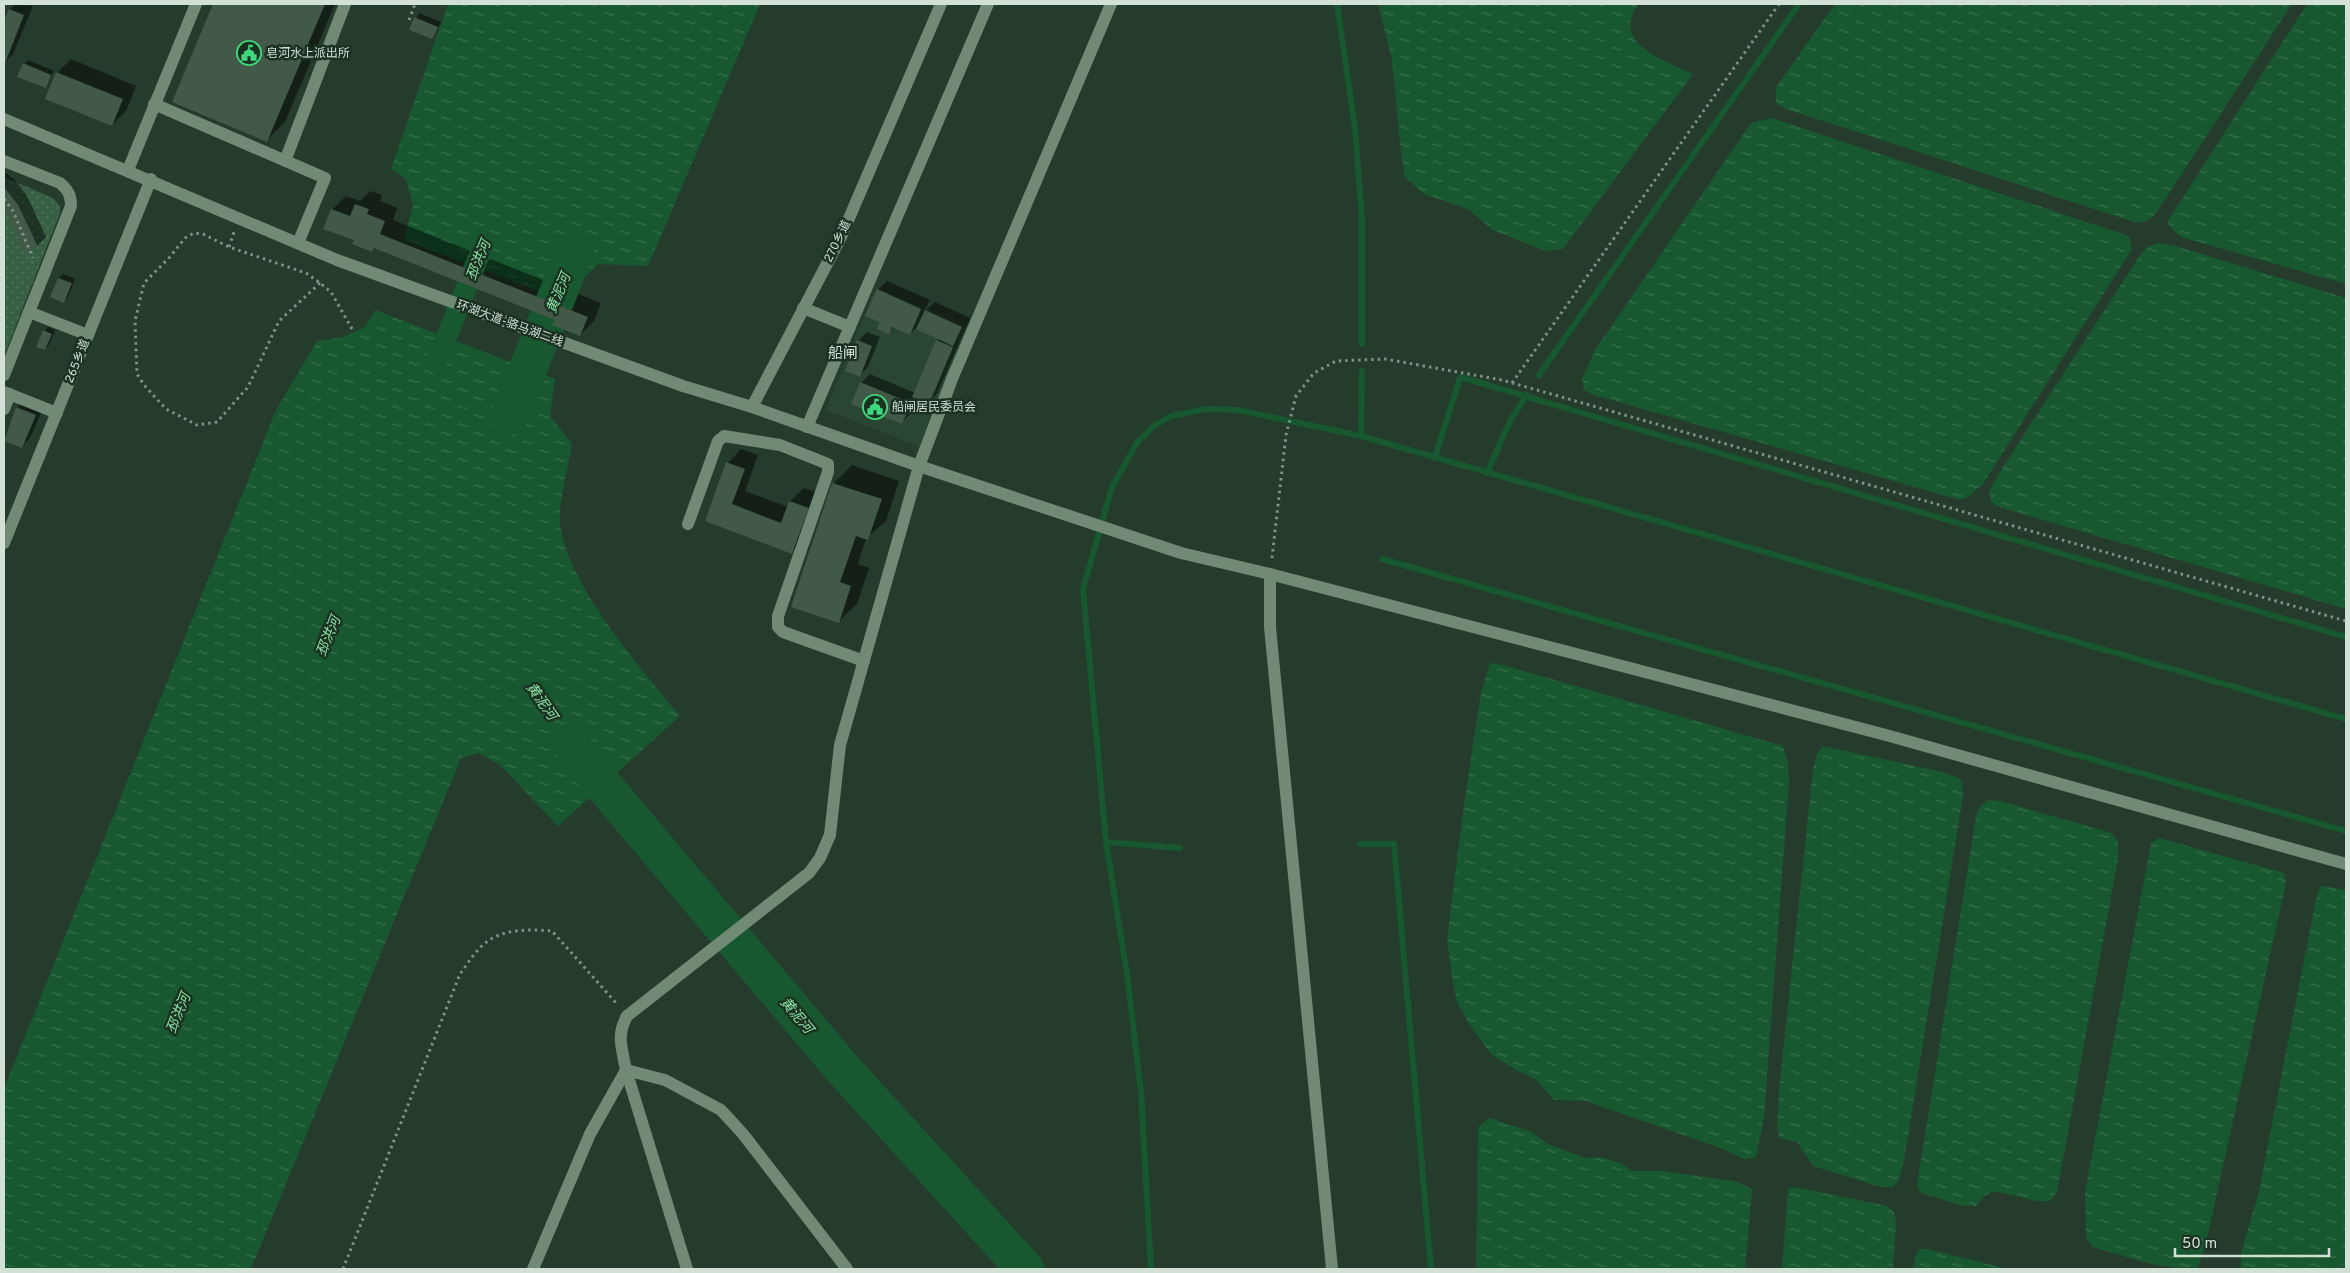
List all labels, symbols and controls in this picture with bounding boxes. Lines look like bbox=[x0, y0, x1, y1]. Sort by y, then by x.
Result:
public building icon: 皂河水上派出所 bbox=[236, 40, 262, 66]
place label: 皂河水上派出所 bbox=[266, 46, 350, 62]
street label: 270乡道 bbox=[821, 218, 855, 265]
water label: 邳洪河 bbox=[464, 235, 496, 283]
water label: 黄泥河 bbox=[544, 268, 576, 316]
street label: 环湖大道-骆马湖二线 bbox=[454, 297, 565, 351]
street label: 265乡道 bbox=[62, 337, 94, 386]
district label: 船闸 bbox=[828, 345, 858, 364]
public building icon: 船闸居民委员会 bbox=[862, 394, 888, 420]
place label: 船闸居民委员会 bbox=[892, 400, 976, 416]
water label: 邳洪河 bbox=[314, 611, 346, 659]
water label: 黄泥河 bbox=[522, 680, 561, 726]
water label: 邳洪河 bbox=[164, 988, 196, 1036]
water label: 黄泥河 bbox=[776, 994, 818, 1040]
scale bar bbox=[2175, 1226, 2329, 1258]
text: 50 m bbox=[2182, 1235, 2217, 1254]

